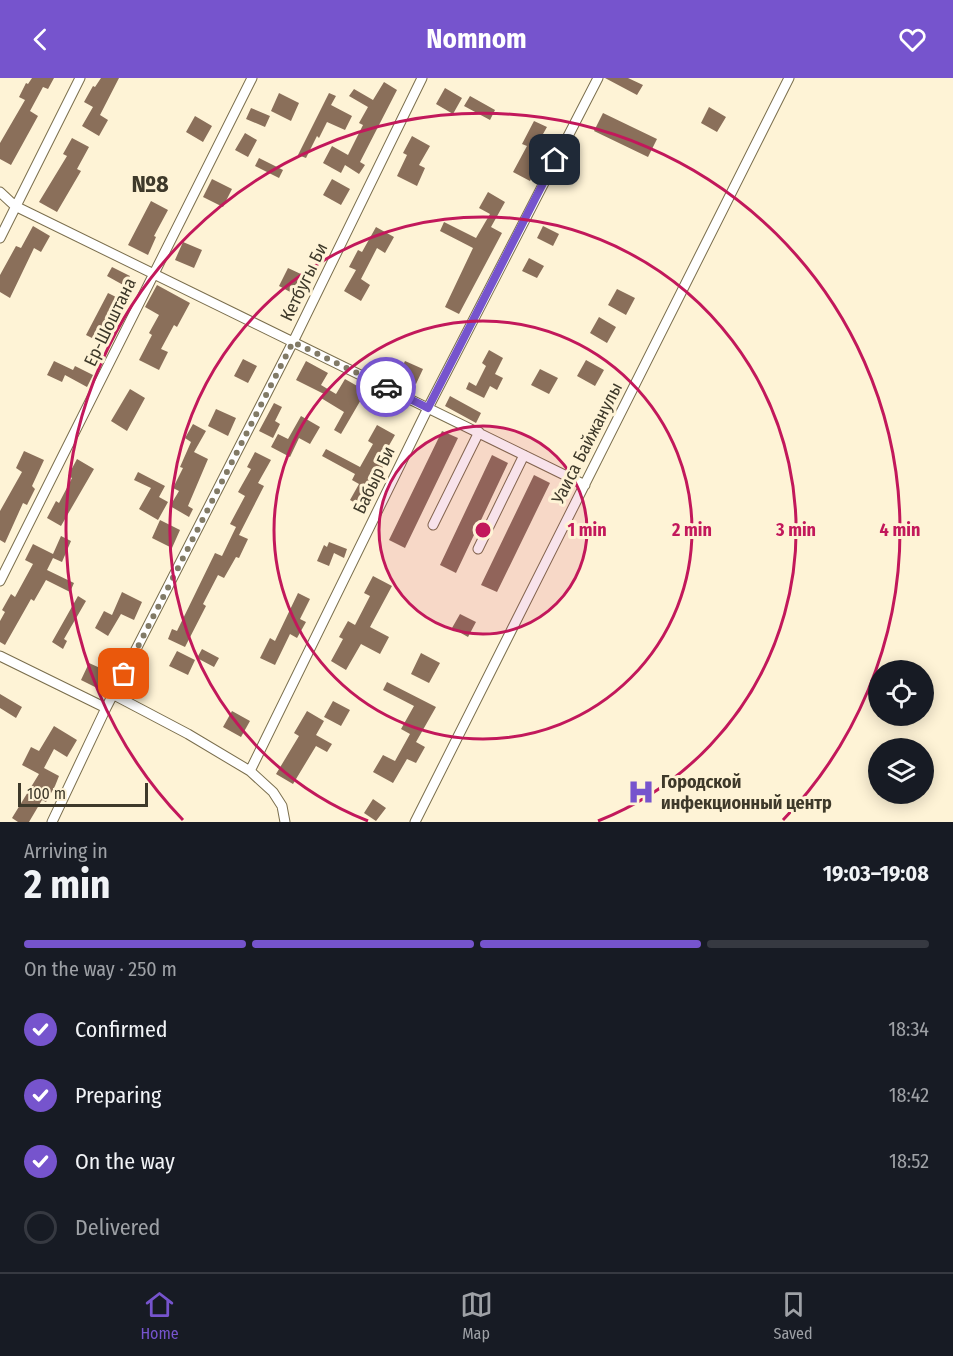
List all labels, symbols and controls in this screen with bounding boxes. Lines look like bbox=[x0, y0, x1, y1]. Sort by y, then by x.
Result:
icon: back bbox=[24, 23, 57, 56]
text: Nomnom bbox=[426, 23, 527, 55]
icon: heart bbox=[896, 23, 929, 56]
pin bbox=[529, 134, 580, 185]
icon: home bbox=[538, 143, 571, 176]
district label: №8 bbox=[131, 170, 169, 198]
street label: Кетбугы Би bbox=[276, 239, 332, 325]
street label: Ер-Шоштана bbox=[79, 274, 141, 370]
courier bbox=[356, 357, 416, 417]
icon: car bbox=[370, 371, 403, 404]
street label: Уаиса Байжанулы bbox=[546, 379, 627, 508]
street label: Бабыр Би bbox=[348, 443, 400, 517]
text: 1 min bbox=[567, 519, 607, 541]
text: 2 min bbox=[671, 519, 712, 541]
text: 3 min bbox=[775, 519, 816, 541]
text: 4 min bbox=[880, 519, 920, 541]
centre of rings bbox=[473, 520, 493, 540]
pin bbox=[98, 648, 149, 699]
icon: bag bbox=[107, 657, 140, 690]
map controls bbox=[868, 660, 934, 804]
button: locate bbox=[868, 660, 934, 726]
button: layers bbox=[868, 738, 934, 804]
place label: Городской инфекционный центр bbox=[661, 771, 832, 814]
hospital icon: Городской инфекционный центр bbox=[626, 777, 656, 807]
scale bar bbox=[18, 780, 148, 808]
text: 100 m bbox=[27, 784, 66, 803]
text: Arriving in bbox=[24, 839, 108, 863]
text: 19:03–19:08 bbox=[823, 860, 929, 887]
text: 2 min bbox=[24, 862, 110, 908]
text: On the way · 250 m bbox=[24, 957, 177, 981]
icon: check bbox=[24, 1013, 57, 1046]
text: Confirmed bbox=[75, 1016, 168, 1043]
text: 18:34 bbox=[888, 1017, 929, 1041]
icon: check bbox=[24, 1079, 57, 1112]
text: Preparing bbox=[75, 1082, 161, 1109]
text: 18:42 bbox=[889, 1083, 929, 1107]
icon: check bbox=[24, 1145, 57, 1178]
text: On the way bbox=[75, 1148, 175, 1175]
text: 18:52 bbox=[889, 1149, 929, 1173]
text: Delivered bbox=[75, 1214, 160, 1241]
tab: Home bbox=[140, 1288, 179, 1343]
tab: Map bbox=[460, 1288, 493, 1343]
tab: Saved bbox=[773, 1288, 813, 1343]

